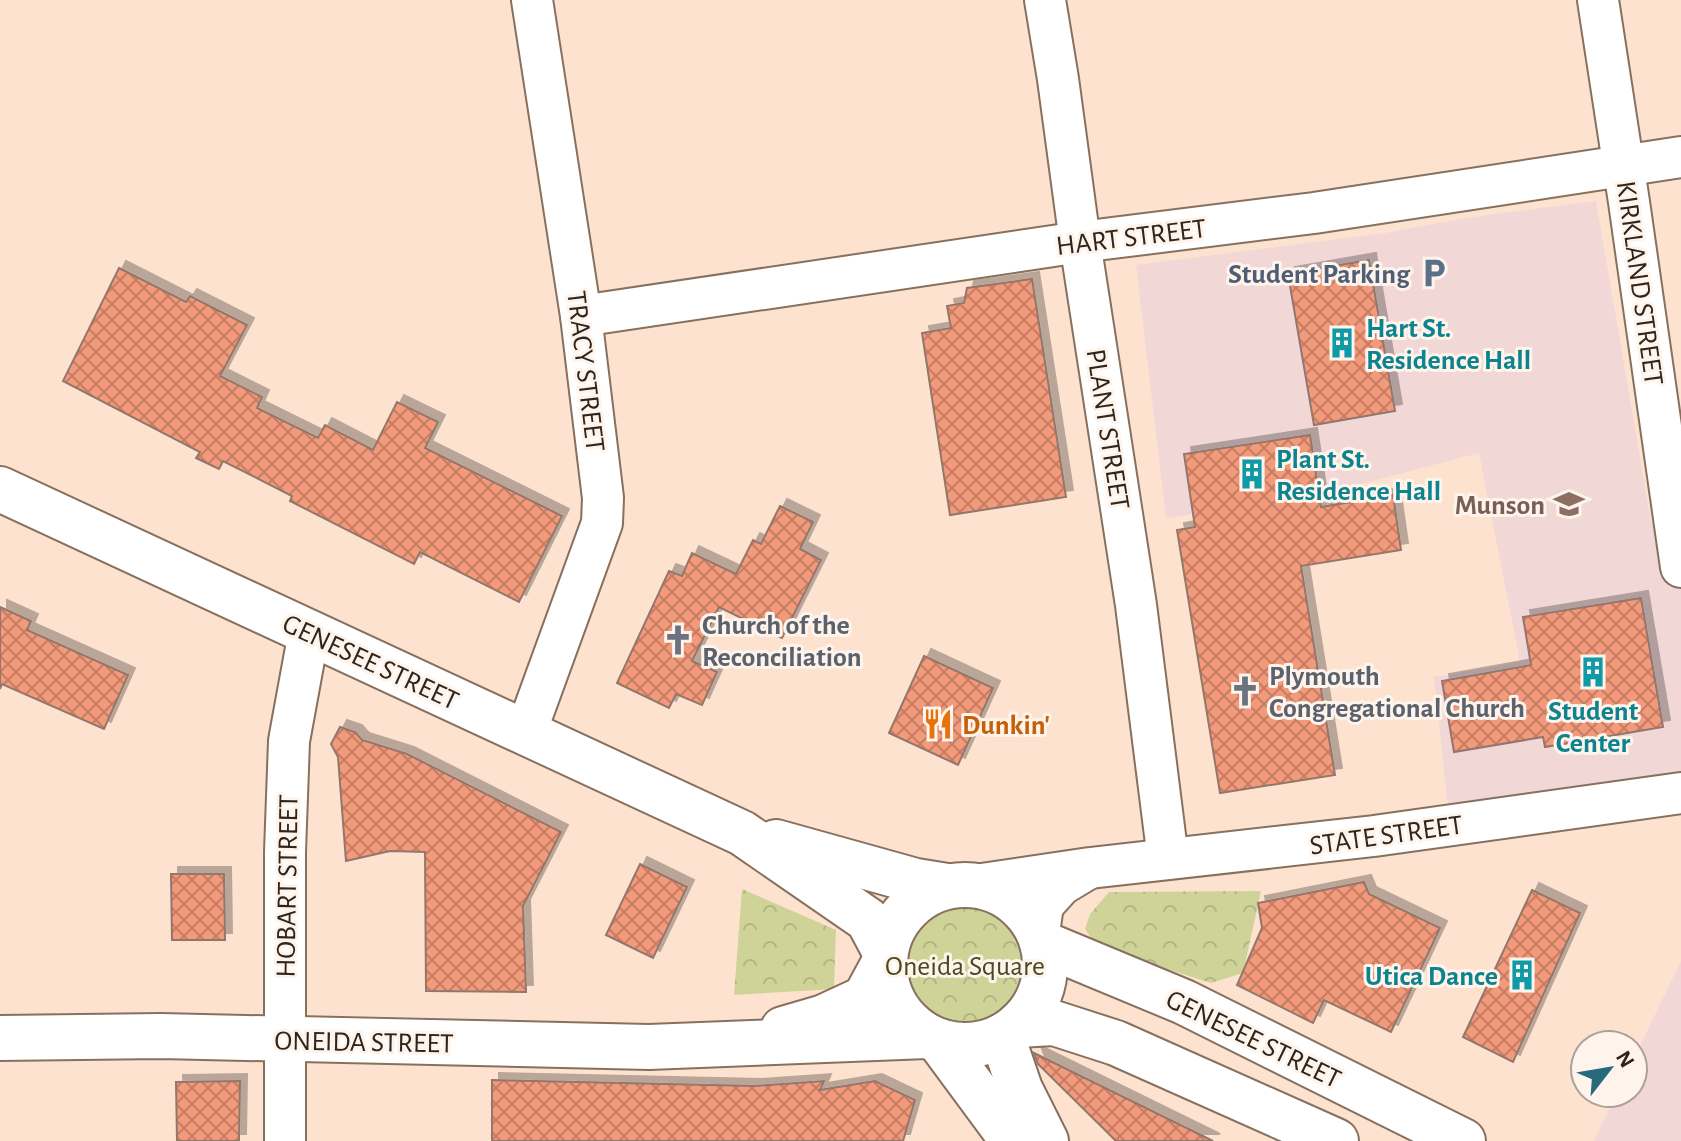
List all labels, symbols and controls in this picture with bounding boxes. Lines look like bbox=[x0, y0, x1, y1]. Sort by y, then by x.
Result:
street label: KIRKLAND STREET bbox=[1611, 179, 1667, 388]
street label: HART STREET bbox=[1055, 215, 1208, 261]
parking icon: Student Parking bbox=[1417, 256, 1451, 290]
place label: Student Parking bbox=[1228, 261, 1411, 289]
street label: TRACY STREET bbox=[561, 289, 609, 453]
place label: Hart St. Residence Hall bbox=[1366, 315, 1531, 375]
building icon: Hart St. Residence Hall bbox=[1325, 326, 1359, 360]
street label: PLANT STREET bbox=[1081, 347, 1134, 512]
place label: Plant St. Residence Hall bbox=[1276, 446, 1441, 506]
building icon: Plant St. Residence Hall bbox=[1235, 457, 1269, 491]
school or university icon: Munson bbox=[1552, 487, 1586, 521]
place label: Munson bbox=[1455, 492, 1545, 520]
street label: GENESEE STREET bbox=[278, 610, 463, 716]
place label: Church of the Reconciliation bbox=[702, 612, 862, 672]
church icon: Church of the Reconciliation bbox=[661, 623, 695, 657]
building icon: Student Center bbox=[1576, 655, 1610, 689]
place label: Plymouth Congregational Church bbox=[1269, 663, 1525, 723]
church icon: Plymouth Congregational Church bbox=[1228, 674, 1262, 708]
place label: Student Center bbox=[1548, 698, 1639, 758]
restaurant icon: Dunkin' bbox=[921, 707, 955, 741]
place label: Dunkin' bbox=[962, 712, 1050, 740]
street label: HOBART STREET bbox=[272, 794, 304, 978]
street label: STATE STREET bbox=[1308, 811, 1465, 861]
park label: Oneida Square bbox=[885, 953, 1045, 981]
building icon: Utica Dance bbox=[1505, 958, 1539, 992]
place label: Utica Dance bbox=[1365, 963, 1498, 991]
street label: GENESEE STREET bbox=[1161, 985, 1345, 1094]
street label: ONEIDA STREET bbox=[274, 1027, 454, 1059]
north arrow bbox=[1569, 1029, 1649, 1109]
text: N bbox=[1612, 1047, 1639, 1071]

